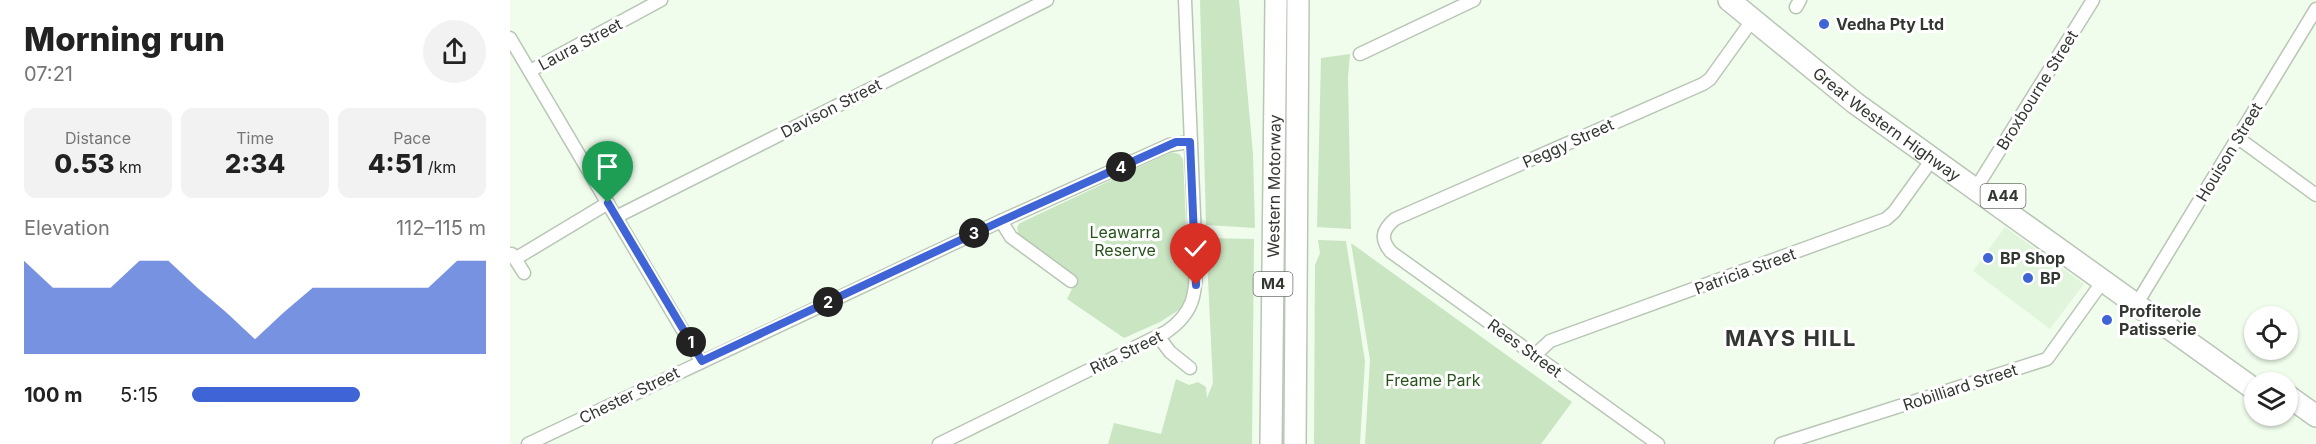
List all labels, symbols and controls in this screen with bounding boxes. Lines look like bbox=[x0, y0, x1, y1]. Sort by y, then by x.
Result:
street label: Laura Street bbox=[535, 14, 625, 74]
place label: Vedha Pty Ltd bbox=[1836, 14, 1944, 34]
marker: Vedha Pty Ltd bbox=[1817, 17, 1831, 31]
text: Morning run bbox=[24, 19, 225, 59]
button: share bbox=[423, 20, 486, 83]
street label: Broxbourne Street bbox=[1992, 26, 2082, 154]
text: 07:21 bbox=[24, 62, 73, 86]
street label: Great Western Highway bbox=[1809, 63, 1965, 186]
street label: Davison Street bbox=[777, 74, 885, 142]
street label: Houison Street bbox=[2192, 99, 2266, 205]
street label: Western Motorway bbox=[1263, 114, 1285, 258]
street label: Peggy Street bbox=[1519, 114, 1617, 172]
text: Distance bbox=[65, 128, 131, 148]
text: Time bbox=[236, 128, 274, 148]
text: Pace bbox=[393, 128, 431, 148]
pin bbox=[582, 141, 633, 203]
text: 0.53 bbox=[54, 148, 115, 179]
text: 2:34 bbox=[225, 148, 285, 179]
text: 4:51 bbox=[368, 148, 423, 179]
icon: arrive bbox=[591, 150, 624, 183]
pin: 4 bbox=[1106, 152, 1136, 182]
text: km bbox=[115, 157, 142, 177]
text: /km bbox=[423, 157, 456, 177]
text: 4 bbox=[1116, 157, 1126, 177]
road number: A44 bbox=[1980, 184, 2026, 208]
text: Elevation bbox=[24, 216, 110, 240]
text: 112–115 m bbox=[396, 216, 486, 240]
pin: 3 bbox=[959, 218, 989, 248]
park label: Leawarra Reserve bbox=[1090, 222, 1160, 260]
text: 3 bbox=[969, 223, 979, 243]
pin bbox=[1170, 223, 1221, 285]
icon: check bbox=[1179, 232, 1212, 265]
street label: Patricia Street bbox=[1692, 243, 1798, 299]
place label: BP Shop bbox=[2000, 248, 2065, 268]
marker: BP Shop bbox=[1981, 251, 1995, 265]
place label: BP bbox=[2040, 268, 2061, 288]
marker: BP bbox=[2021, 271, 2035, 285]
road number: M4 bbox=[1254, 272, 1293, 296]
pin: 2 bbox=[813, 287, 843, 317]
text: 2 bbox=[823, 292, 833, 312]
place label: Profiterole Patisserie bbox=[2119, 301, 2201, 339]
map controls bbox=[2244, 306, 2298, 426]
button: locate bbox=[2244, 306, 2298, 360]
marker: Profiterole Patisserie bbox=[2100, 313, 2114, 327]
street label: Rees Street bbox=[1484, 314, 1566, 382]
district label: MAYS HILL bbox=[1725, 325, 1857, 351]
street label: Rita Street bbox=[1087, 326, 1165, 378]
pin: 1 bbox=[676, 327, 706, 357]
text: 1 bbox=[688, 332, 694, 352]
street label: Robilliard Street bbox=[1900, 359, 2020, 415]
street label: Chester Street bbox=[576, 362, 682, 428]
park label: Freame Park bbox=[1385, 370, 1481, 390]
button: layers bbox=[2244, 372, 2298, 426]
text: 100 m bbox=[24, 383, 83, 407]
text: 5:15 bbox=[120, 383, 158, 407]

